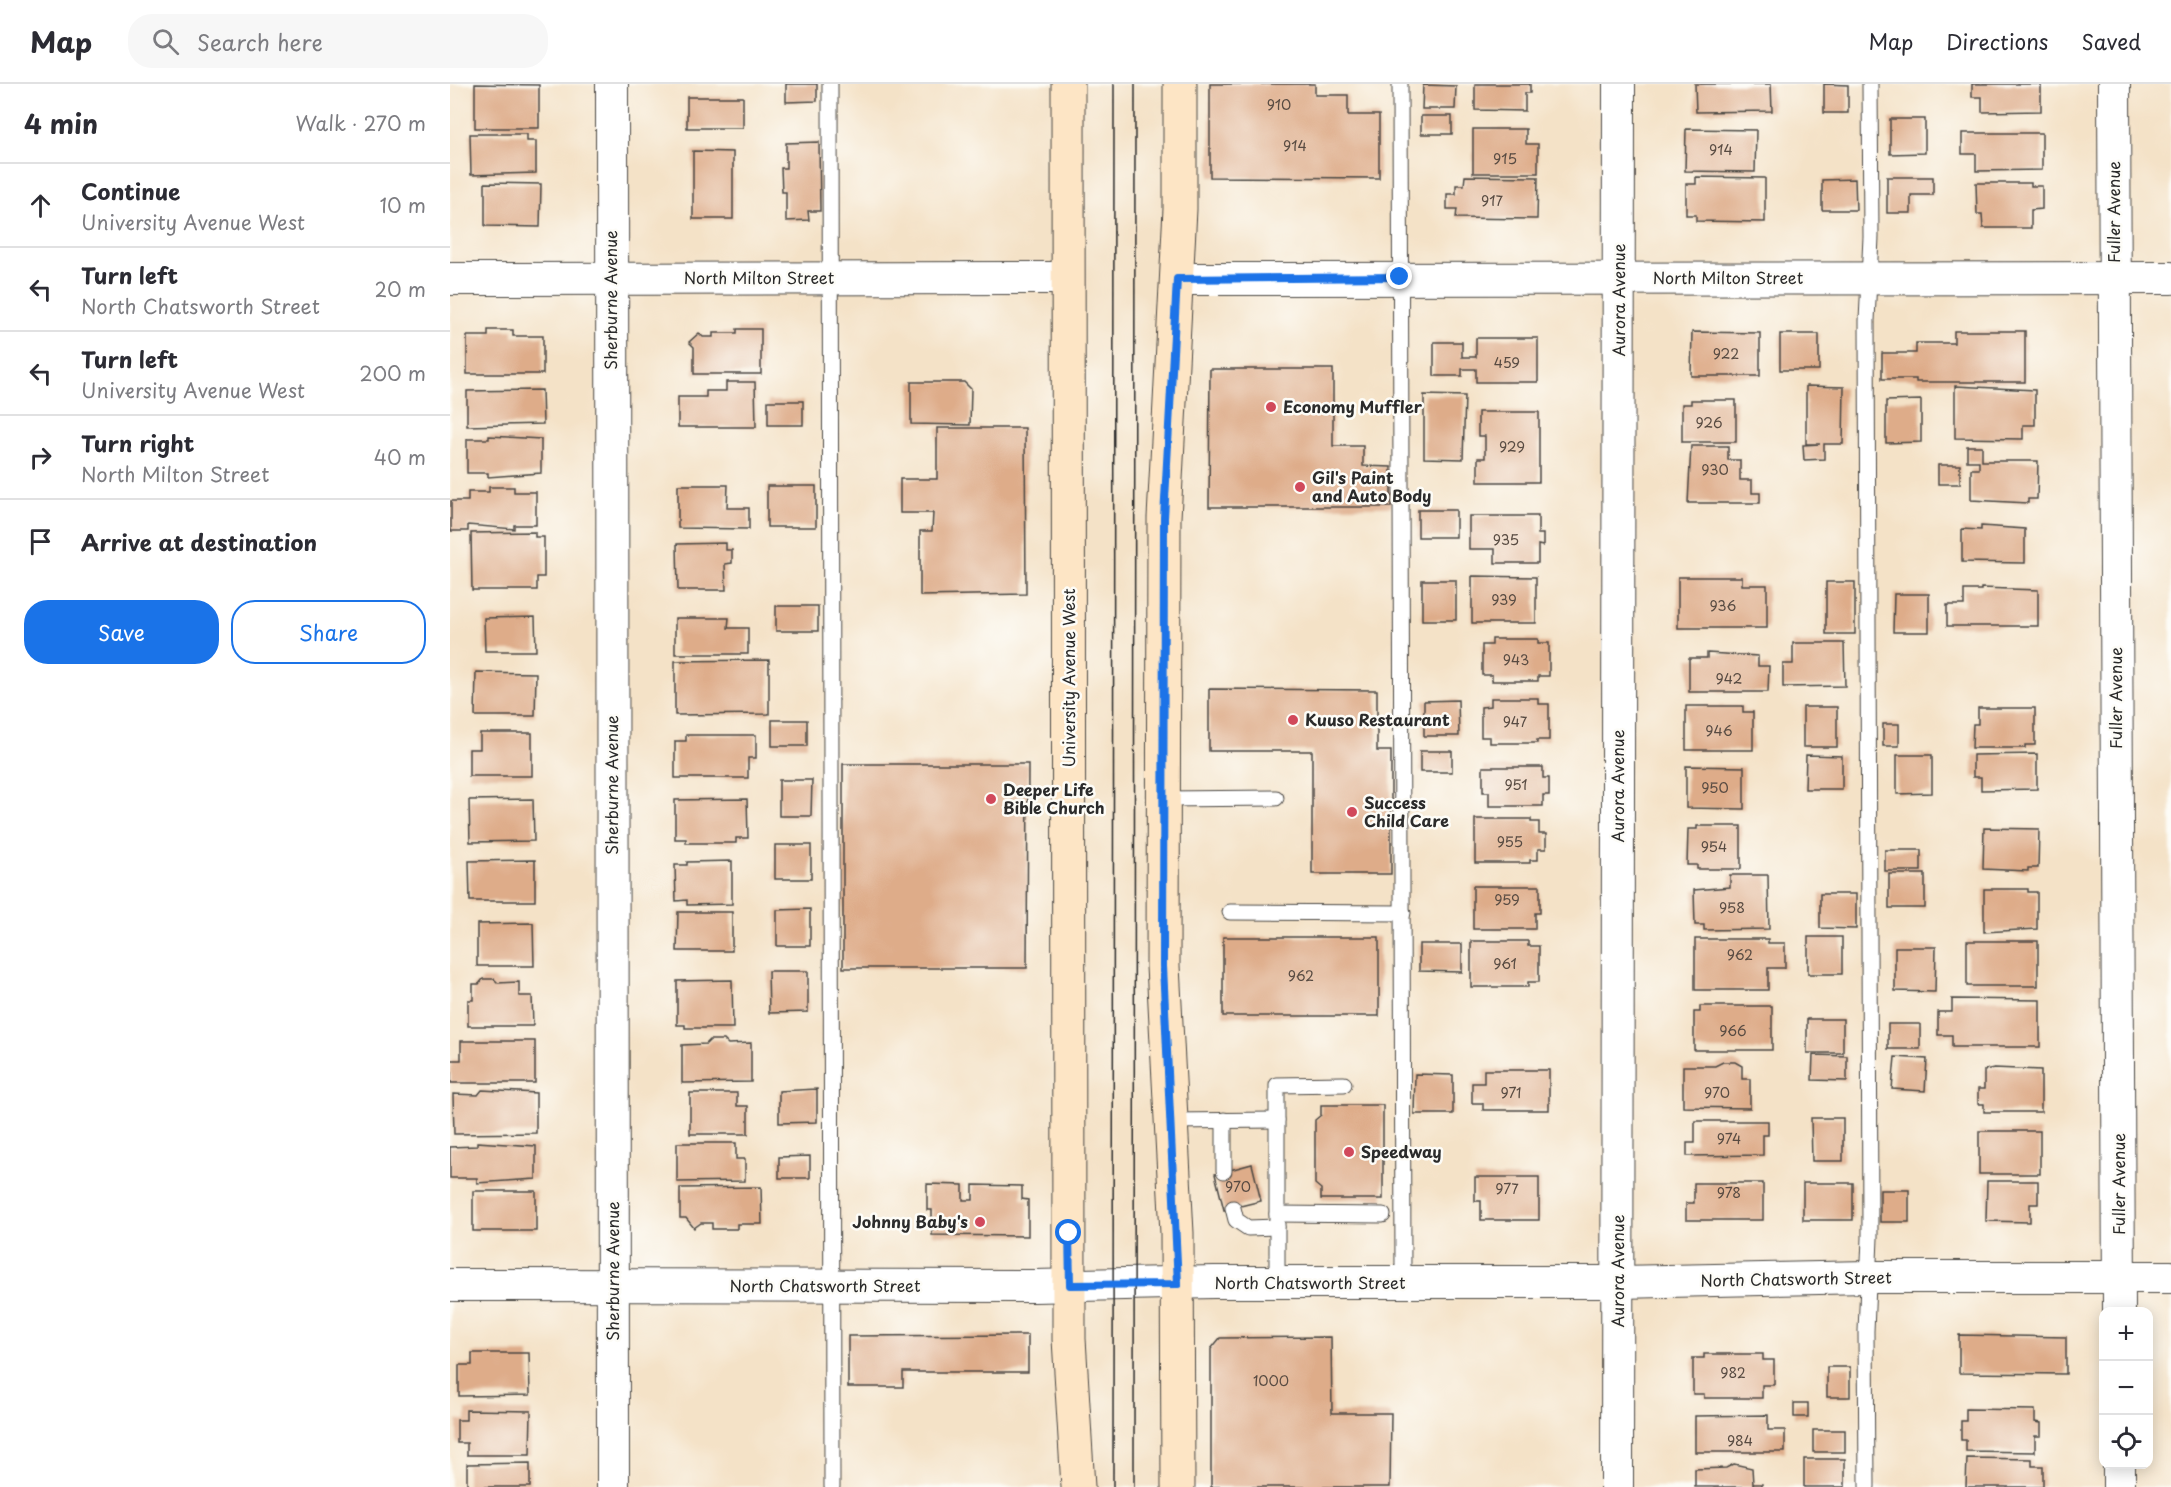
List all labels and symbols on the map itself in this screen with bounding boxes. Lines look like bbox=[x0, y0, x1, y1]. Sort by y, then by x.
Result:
house number: 910 bbox=[1267, 94, 1291, 115]
house number: 914 bbox=[1283, 135, 1307, 156]
house number: 914 bbox=[1709, 139, 1733, 160]
house number: 915 bbox=[1493, 148, 1517, 169]
street label: Fuller Avenue bbox=[2101, 161, 2125, 263]
house number: 917 bbox=[1481, 190, 1503, 211]
street label: Sherburne Avenue bbox=[598, 230, 622, 370]
street label: Aurora Avenue bbox=[1606, 243, 1630, 356]
route end bbox=[1386, 263, 1412, 289]
street label: North Milton Street bbox=[684, 265, 835, 289]
street label: North Milton Street bbox=[1653, 265, 1804, 289]
house number: 922 bbox=[1713, 343, 1739, 364]
house number: 459 bbox=[1494, 352, 1520, 373]
place label: Economy Muffler bbox=[1283, 394, 1423, 418]
marker: Economy Muffler bbox=[1264, 400, 1278, 414]
house number: 926 bbox=[1696, 412, 1723, 433]
house number: 929 bbox=[1499, 436, 1525, 457]
house number: 930 bbox=[1701, 459, 1729, 480]
place label: Gil's Paint and Auto Body bbox=[1312, 465, 1431, 507]
marker: Gil's Paint and Auto Body bbox=[1293, 480, 1307, 494]
house number: 935 bbox=[1493, 529, 1519, 550]
street label: University Avenue West bbox=[1056, 588, 1080, 768]
house number: 939 bbox=[1491, 589, 1517, 610]
house number: 936 bbox=[1710, 595, 1737, 616]
street label: Fuller Avenue bbox=[2103, 647, 2127, 749]
house number: 943 bbox=[1503, 649, 1529, 670]
house number: 942 bbox=[1716, 668, 1742, 689]
place label: Kuuso Restaurant bbox=[1305, 707, 1450, 731]
house number: 947 bbox=[1503, 711, 1528, 732]
marker: Kuuso Restaurant bbox=[1286, 713, 1300, 727]
street label: Sherburne Avenue bbox=[599, 715, 623, 855]
house number: 946 bbox=[1705, 720, 1733, 741]
street label: Aurora Avenue bbox=[1605, 729, 1629, 842]
house number: 951 bbox=[1504, 774, 1528, 795]
place label: Deeper Life Bible Church bbox=[1003, 777, 1105, 819]
house number: 950 bbox=[1701, 777, 1729, 798]
place label: Success Child Care bbox=[1364, 790, 1449, 832]
marker: Deeper Life Bible Church bbox=[984, 792, 998, 806]
marker: Success Child Care bbox=[1345, 805, 1359, 819]
house number: 955 bbox=[1497, 831, 1523, 852]
house number: 954 bbox=[1701, 836, 1727, 857]
house number: 959 bbox=[1494, 889, 1520, 910]
house number: 958 bbox=[1719, 897, 1745, 918]
house number: 962 bbox=[1727, 944, 1753, 965]
house number: 961 bbox=[1493, 953, 1517, 974]
house number: 962 bbox=[1288, 965, 1314, 986]
house number: 966 bbox=[1719, 1020, 1747, 1041]
house number: 971 bbox=[1500, 1082, 1522, 1103]
house number: 970 bbox=[1704, 1082, 1730, 1103]
house number: 974 bbox=[1717, 1128, 1741, 1149]
street label: Fuller Avenue bbox=[2106, 1133, 2130, 1235]
place label: Speedway bbox=[1361, 1139, 1442, 1163]
marker: Speedway bbox=[1342, 1145, 1356, 1159]
house number: 970 bbox=[1225, 1176, 1251, 1197]
house number: 977 bbox=[1495, 1178, 1519, 1199]
house number: 978 bbox=[1717, 1182, 1741, 1203]
street label: Sherburne Avenue bbox=[600, 1201, 624, 1341]
place label: Johnny Baby's bbox=[852, 1209, 968, 1233]
street label: Aurora Avenue bbox=[1605, 1214, 1629, 1327]
marker: Johnny Baby's bbox=[973, 1215, 987, 1229]
route start bbox=[1055, 1219, 1081, 1245]
street label: North Chatsworth Street bbox=[1700, 1264, 1892, 1292]
street label: North Chatsworth Street bbox=[1214, 1270, 1406, 1294]
street label: North Chatsworth Street bbox=[729, 1273, 921, 1297]
house number: 982 bbox=[1720, 1362, 1746, 1383]
house number: 1000 bbox=[1253, 1370, 1289, 1391]
house number: 984 bbox=[1727, 1430, 1753, 1451]

